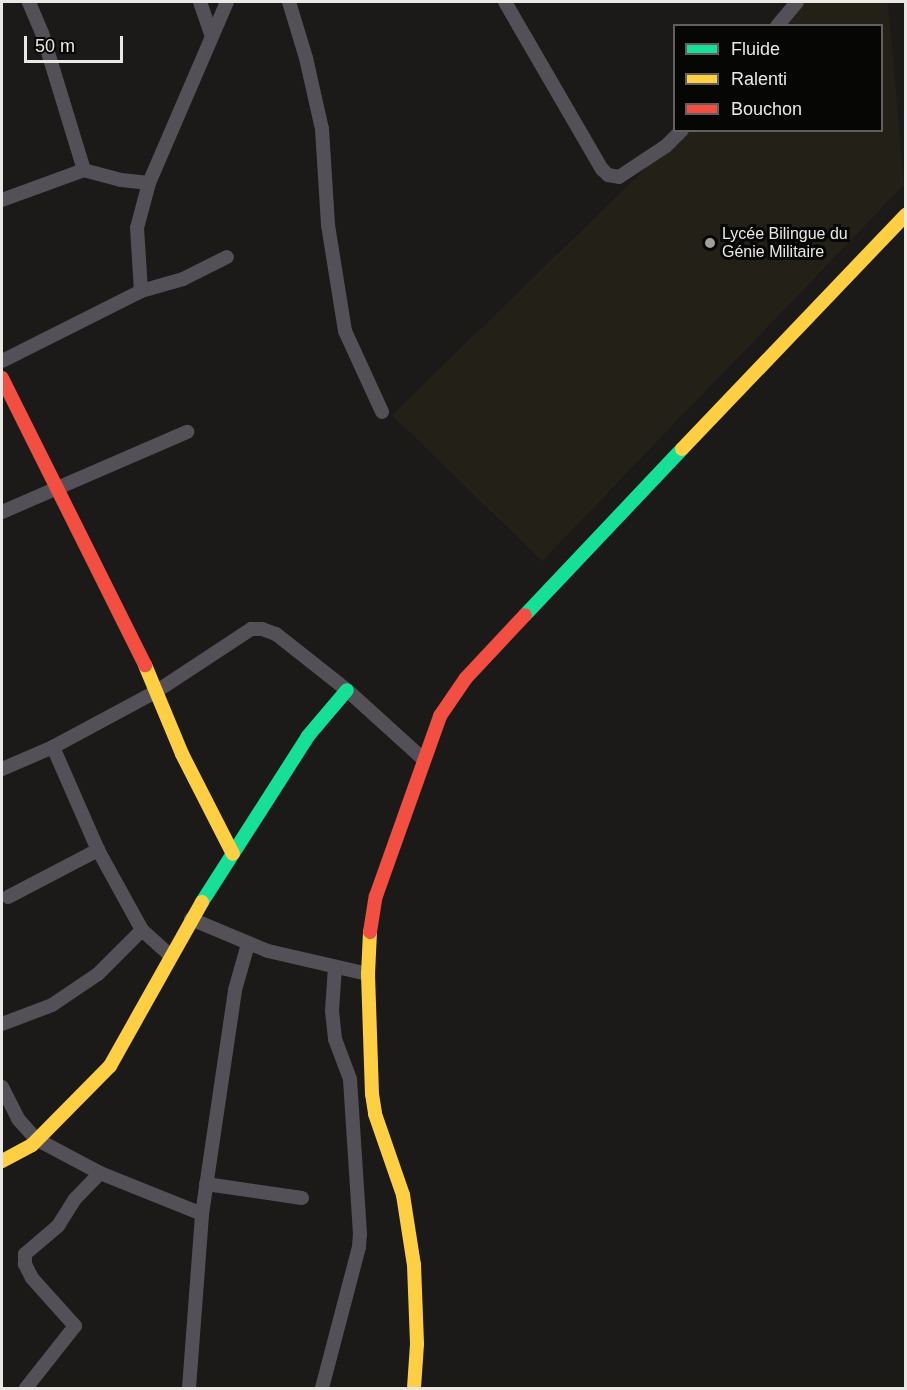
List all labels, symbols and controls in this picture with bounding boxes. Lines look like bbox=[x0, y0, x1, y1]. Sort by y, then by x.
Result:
scale bar bbox=[27, 24, 126, 62]
legend bbox=[673, 24, 883, 132]
text: 50 m bbox=[35, 36, 75, 56]
text: Fluide bbox=[731, 39, 780, 59]
text: Ralenti bbox=[731, 69, 787, 89]
text: Bouchon bbox=[731, 99, 802, 119]
place label: Lycée Bilingue du Génie Militaire bbox=[722, 224, 848, 262]
marker: Lycée Bilingue du Génie Militaire bbox=[703, 236, 717, 250]

